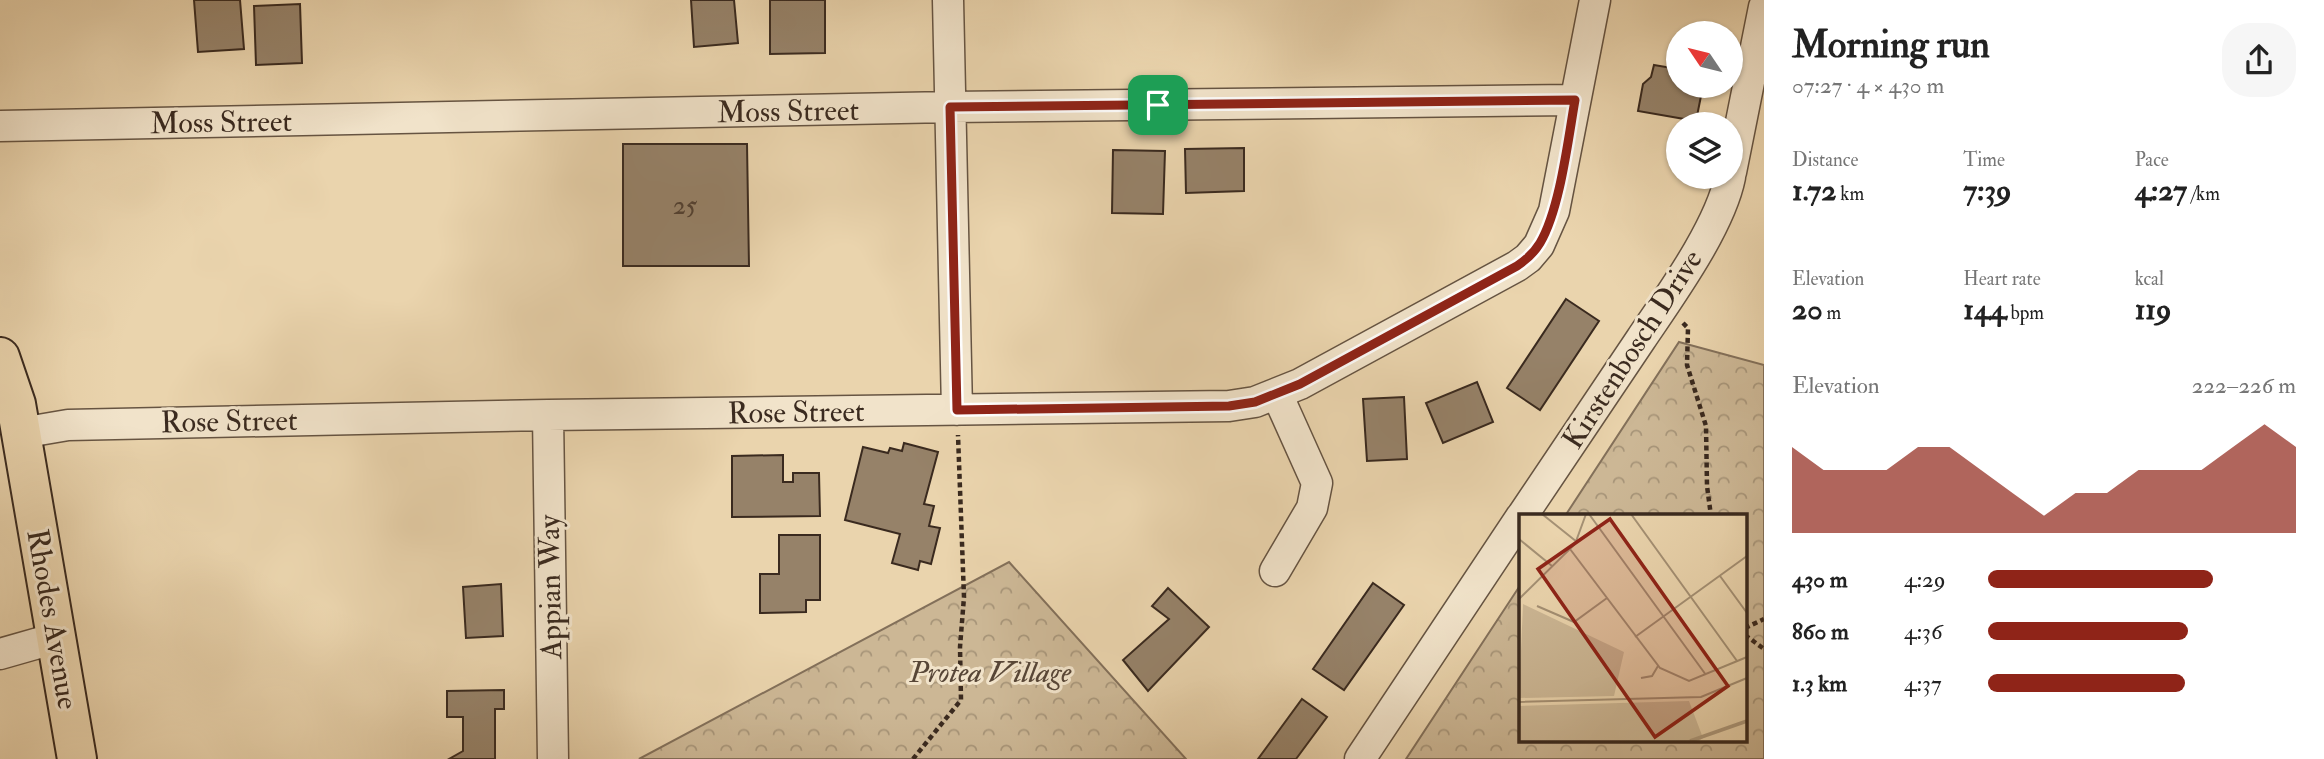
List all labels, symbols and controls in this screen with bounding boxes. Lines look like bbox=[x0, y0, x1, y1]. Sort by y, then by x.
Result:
north arrow bbox=[1666, 21, 1743, 98]
map controls bbox=[1666, 21, 1743, 189]
text: Morning run bbox=[1792, 21, 1990, 69]
button: share bbox=[2222, 23, 2296, 97]
text: 07:27 · 4 × 430 m bbox=[1792, 71, 1944, 100]
pin bbox=[1128, 75, 1188, 135]
icon: arrive bbox=[1139, 86, 1177, 124]
street label: Moss Street bbox=[717, 92, 860, 131]
street label: Moss Street bbox=[150, 103, 293, 142]
button: layers bbox=[1666, 112, 1743, 189]
text: Distance bbox=[1792, 148, 1858, 172]
text: Time bbox=[1963, 148, 2005, 172]
text: Pace bbox=[2135, 148, 2169, 172]
text: 1.72 bbox=[1792, 172, 1836, 209]
text: 7:39 bbox=[1963, 172, 2011, 209]
text: 4:27 bbox=[2135, 172, 2187, 209]
text: km bbox=[1836, 182, 1864, 206]
text: /km bbox=[2187, 182, 2220, 206]
house number: 25 bbox=[673, 190, 698, 222]
street label: Kirstenbosch Drive bbox=[1554, 243, 1711, 456]
text: Elevation bbox=[1792, 267, 1864, 291]
text: Heart rate bbox=[1963, 267, 2041, 291]
text: kcal bbox=[2135, 267, 2164, 291]
text: 20 bbox=[1792, 291, 1823, 328]
text: 144 bbox=[1963, 291, 2006, 328]
text: 119 bbox=[2135, 291, 2171, 328]
text: m bbox=[1823, 301, 1841, 325]
text: bpm bbox=[2006, 301, 2044, 325]
text: Elevation bbox=[1792, 371, 1880, 400]
text: 222–226 m bbox=[2192, 371, 2296, 400]
street label: Rose Street bbox=[727, 393, 865, 432]
street label: Rose Street bbox=[160, 402, 298, 441]
street label: Appian Way bbox=[531, 514, 570, 661]
inset map bbox=[1519, 514, 1746, 742]
street label: Rhodes Avenue bbox=[18, 526, 87, 712]
text: 430 m bbox=[1792, 565, 1848, 594]
text: 4:29 bbox=[1904, 565, 1946, 594]
text: 860 m bbox=[1792, 617, 1849, 646]
text: 4:36 bbox=[1904, 617, 1943, 646]
park label: Protea Village bbox=[908, 654, 1072, 691]
text: 1.3 km bbox=[1792, 669, 1847, 698]
text: 4:37 bbox=[1904, 669, 1941, 698]

